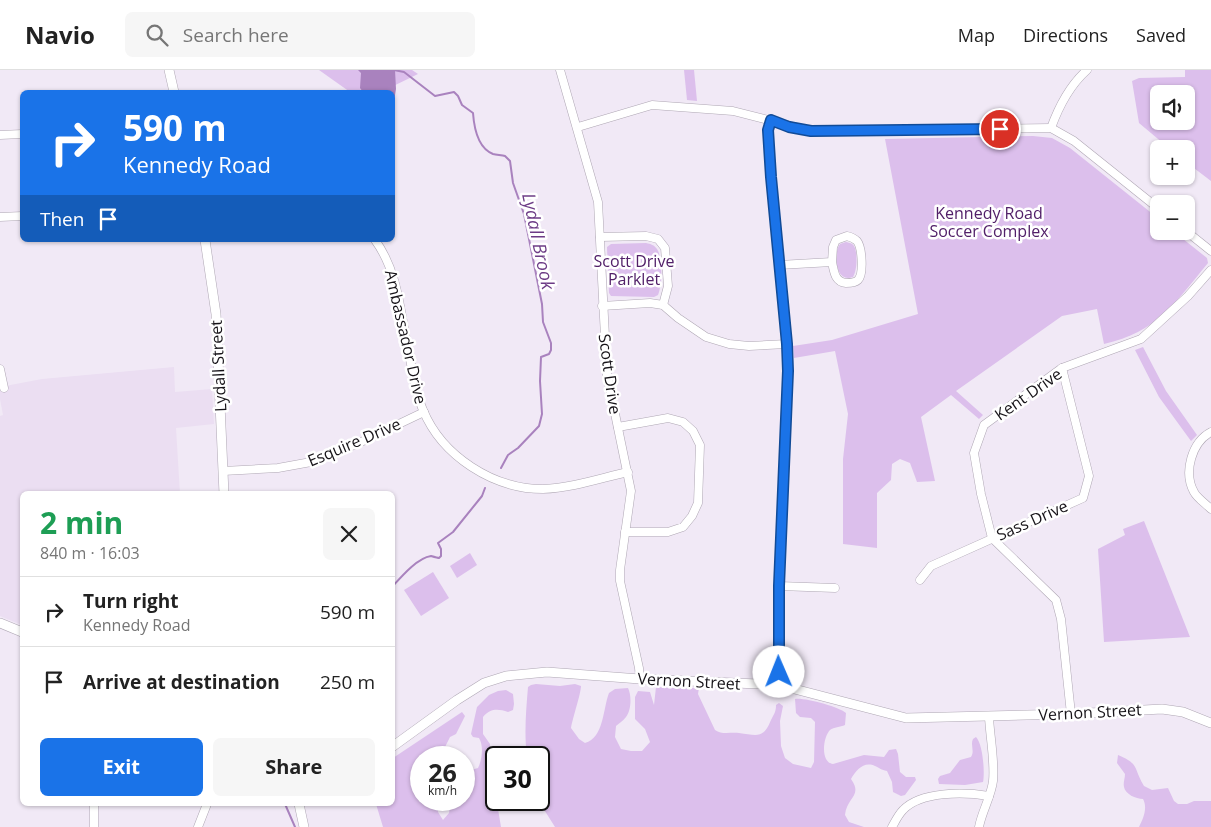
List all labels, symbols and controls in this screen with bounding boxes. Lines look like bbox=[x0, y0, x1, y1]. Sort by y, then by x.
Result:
search box bbox=[125, 12, 475, 57]
text: Navio bbox=[25, 18, 95, 51]
icon: search bbox=[143, 21, 171, 49]
text: Search here bbox=[183, 22, 289, 48]
text: Map bbox=[958, 23, 995, 47]
text: Directions bbox=[1023, 23, 1108, 47]
text: Saved bbox=[1136, 23, 1186, 47]
map controls bbox=[1150, 85, 1195, 240]
button: sound bbox=[1150, 85, 1195, 130]
text: 590 m bbox=[123, 104, 227, 151]
pin bbox=[979, 108, 1021, 150]
icon: right bbox=[40, 110, 105, 175]
icon: arrive bbox=[986, 115, 1014, 143]
button: + bbox=[1150, 140, 1195, 185]
text: Kennedy Road bbox=[123, 149, 271, 179]
water label: Lydall Brook bbox=[517, 190, 561, 293]
button: − bbox=[1150, 195, 1195, 240]
park label: Kennedy Road Soccer Complex bbox=[929, 202, 1049, 242]
icon: arrive bbox=[94, 205, 122, 233]
text: Then bbox=[40, 206, 84, 232]
park label: Scott Drive Parklet bbox=[594, 250, 674, 290]
street label: Ambassador Drive bbox=[380, 268, 432, 406]
street label: Lydall Street bbox=[205, 319, 231, 412]
street label: Scott Drive bbox=[593, 332, 627, 416]
street label: Kent Drive bbox=[990, 363, 1066, 425]
street label: Esquire Drive bbox=[304, 413, 404, 471]
street label: Sass Drive bbox=[993, 494, 1071, 546]
text: 2 min bbox=[40, 502, 123, 543]
button: close bbox=[323, 508, 375, 560]
text: 840 m · 16:03 bbox=[40, 542, 140, 564]
text: Turn right bbox=[83, 588, 178, 614]
icon: right bbox=[40, 598, 68, 626]
text: 590 m bbox=[320, 599, 375, 625]
text: Kennedy Road bbox=[83, 614, 191, 636]
position arrow bbox=[752, 645, 804, 697]
street label: Vernon Street bbox=[637, 667, 741, 695]
icon: arrive bbox=[40, 668, 68, 696]
text: Arrive at destination bbox=[83, 669, 280, 695]
text: 250 m bbox=[320, 669, 375, 695]
street label: Vernon Street bbox=[1038, 698, 1142, 726]
button: Exit bbox=[40, 738, 203, 796]
button: Share bbox=[213, 738, 375, 796]
speed limit sign: 30 bbox=[485, 746, 550, 811]
text: 26 bbox=[428, 755, 457, 789]
text: km/h bbox=[428, 782, 457, 799]

